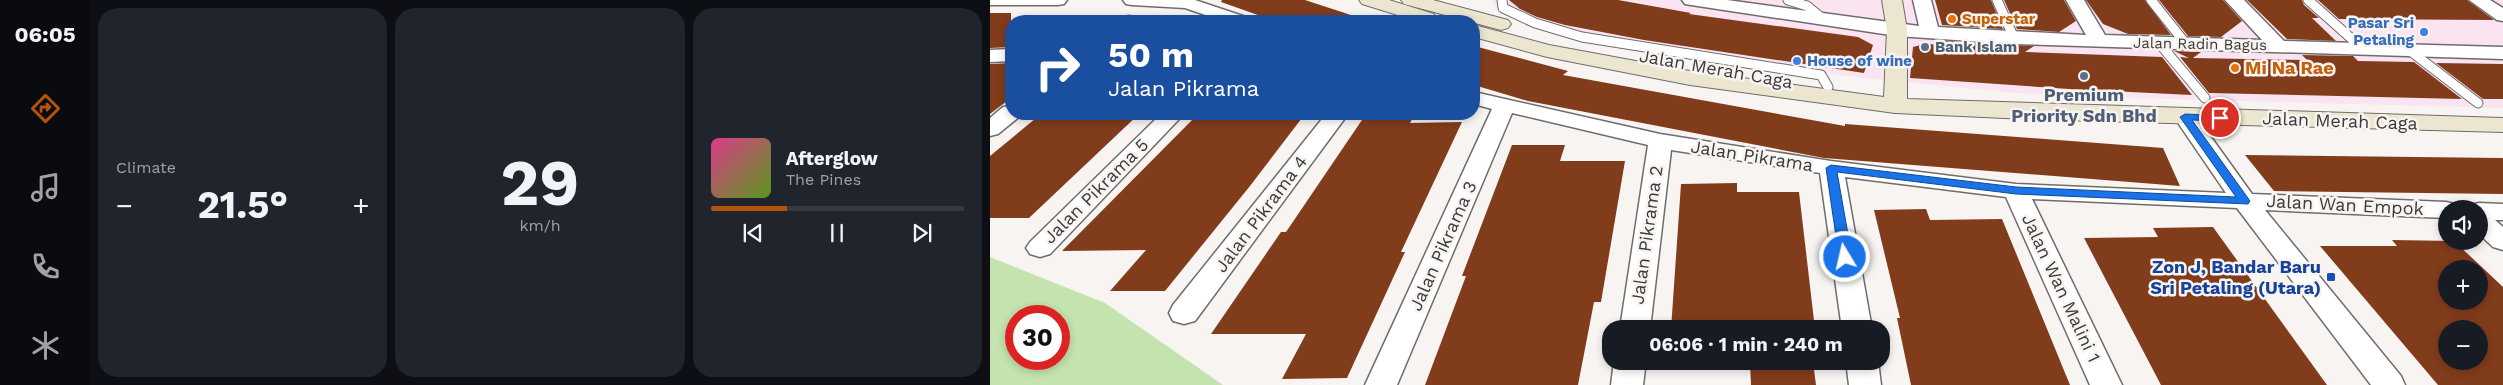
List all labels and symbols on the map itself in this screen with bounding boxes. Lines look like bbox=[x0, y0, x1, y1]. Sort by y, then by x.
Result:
place label: Superstar bbox=[1962, 10, 2036, 28]
marker: Superstar bbox=[1946, 13, 1958, 25]
place label: Pasar Sri Petaling bbox=[2348, 14, 2415, 49]
marker: Pasar Sri Petaling bbox=[2418, 26, 2430, 38]
street label: Jalan Radin Bagus bbox=[2133, 34, 2267, 54]
place label: Bank Islam bbox=[1935, 38, 2017, 56]
marker: Bank Islam bbox=[1919, 41, 1931, 53]
street label: Jalan Merah Caga bbox=[1638, 45, 1794, 92]
place label: House of wine bbox=[1807, 52, 1912, 70]
marker: House of wine bbox=[1791, 55, 1803, 67]
place label: Mi Na Rae bbox=[2245, 57, 2334, 78]
marker: Mi Na Rae bbox=[2229, 62, 2241, 74]
marker: Premium Priority Sdn Bhd bbox=[2078, 70, 2090, 82]
place label: Premium Priority Sdn Bhd bbox=[2011, 84, 2157, 126]
pin bbox=[2199, 97, 2241, 139]
street label: Jalan Merah Caga bbox=[2262, 107, 2418, 134]
street label: Jalan Pikrama 5 bbox=[1039, 134, 1153, 248]
street label: Jalan Pikrama bbox=[1689, 135, 1815, 176]
street label: Jalan Pikrama 4 bbox=[1210, 151, 1311, 276]
street label: Jalan Pikrama 2 bbox=[1626, 164, 1667, 306]
street label: Jalan Pikrama 3 bbox=[1405, 178, 1481, 314]
street label: Jalan Wan Empok bbox=[2266, 190, 2424, 219]
street label: Jalan Wan Malini 1 bbox=[2018, 210, 2105, 365]
position arrow bbox=[1818, 230, 1870, 282]
place label: Zon J, Bandar Baru Sri Petaling (Utara) bbox=[2150, 256, 2321, 298]
marker: Zon J, Bandar Baru Sri Petaling (Utara) bbox=[2325, 271, 2337, 283]
speed limit sign: 30 bbox=[1005, 305, 1070, 370]

